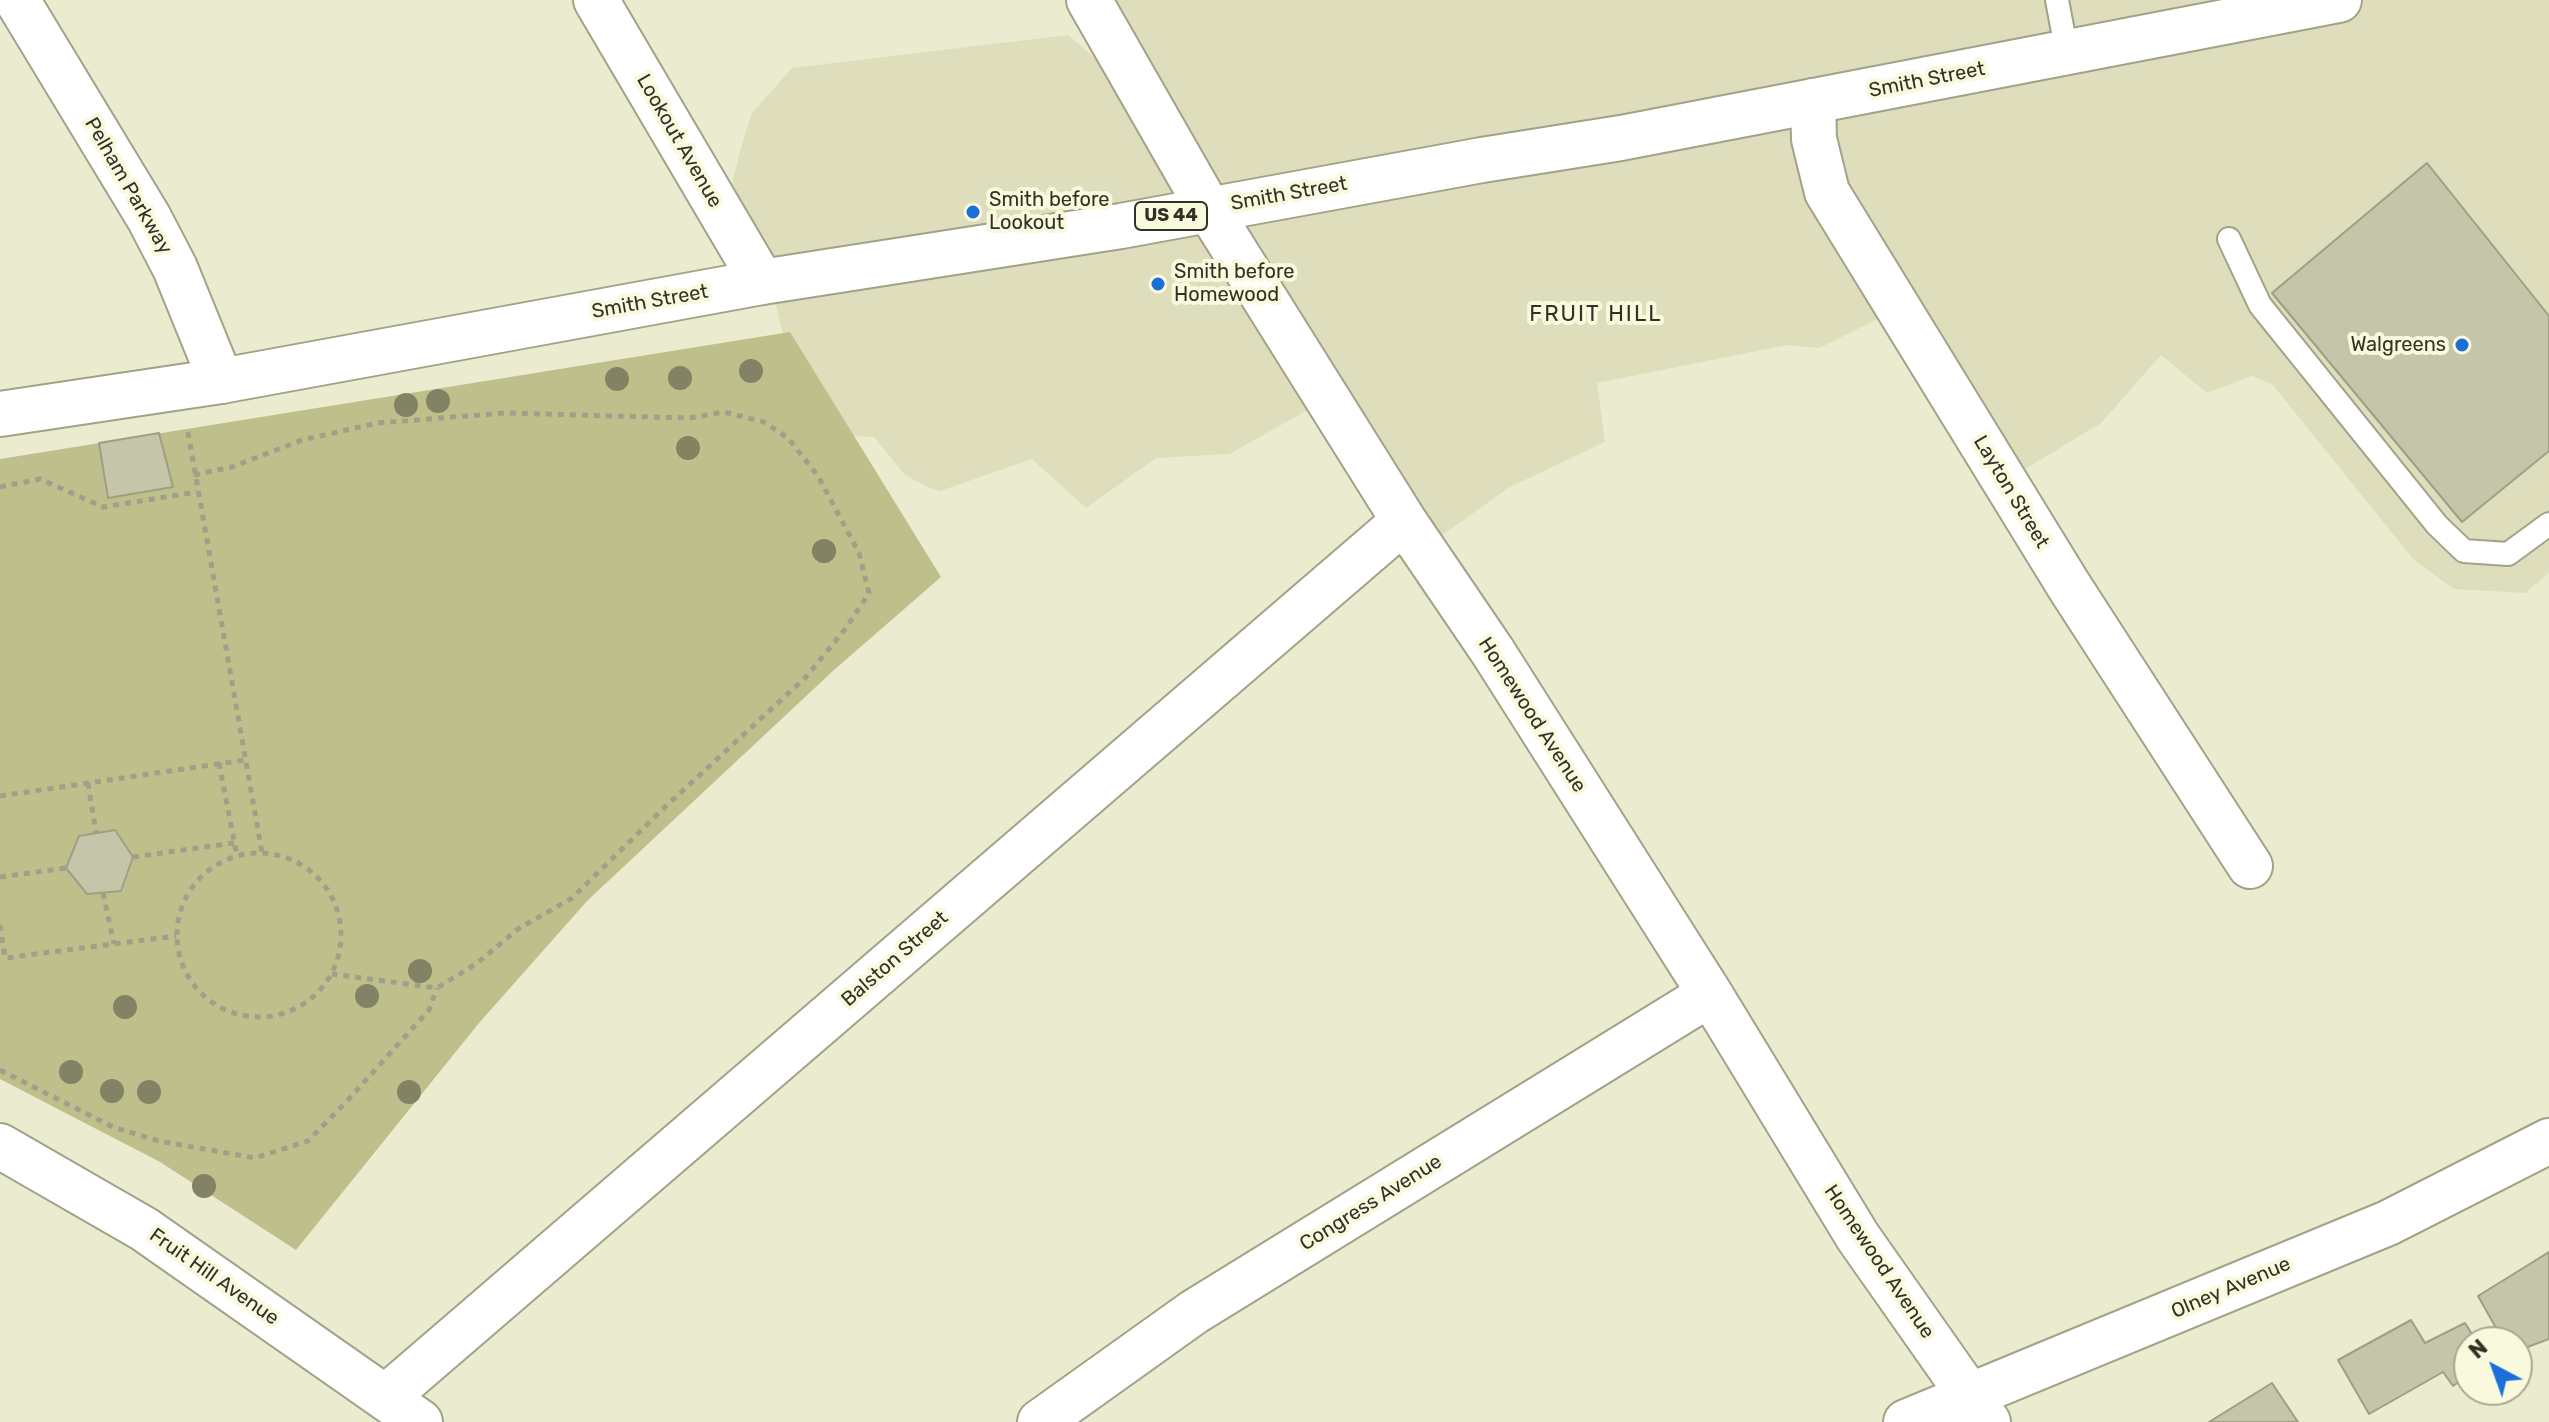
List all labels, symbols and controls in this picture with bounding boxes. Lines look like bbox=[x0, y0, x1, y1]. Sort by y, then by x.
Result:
street label: Smith Street bbox=[1867, 57, 1987, 103]
street label: Lookout Avenue bbox=[631, 70, 727, 212]
street label: Pelham Parkway bbox=[79, 113, 177, 259]
street label: Smith Street bbox=[1229, 172, 1349, 216]
place label: Smith before Lookout bbox=[989, 188, 1110, 235]
road number: US 44 bbox=[1135, 202, 1207, 230]
marker: Smith before Lookout bbox=[964, 203, 982, 221]
place label: Smith before Homewood bbox=[1174, 260, 1295, 307]
marker: Smith before Homewood bbox=[1149, 275, 1167, 293]
street label: Smith Street bbox=[590, 280, 710, 324]
district label: FRUIT HILL bbox=[1529, 302, 1663, 328]
place label: Walgreens bbox=[2350, 333, 2446, 357]
marker: Walgreens bbox=[2453, 336, 2471, 354]
street label: Layton Street bbox=[1968, 431, 2054, 553]
street label: Homewood Avenue bbox=[1473, 633, 1591, 797]
street label: Balston Street bbox=[837, 906, 953, 1012]
street label: Congress Avenue bbox=[1296, 1150, 1446, 1256]
street label: Homewood Avenue bbox=[1819, 1181, 1939, 1343]
street label: Fruit Hill Avenue bbox=[145, 1223, 283, 1331]
street label: Olney Avenue bbox=[2168, 1252, 2294, 1324]
north arrow bbox=[2453, 1326, 2533, 1406]
text: N bbox=[2463, 1334, 2493, 1364]

